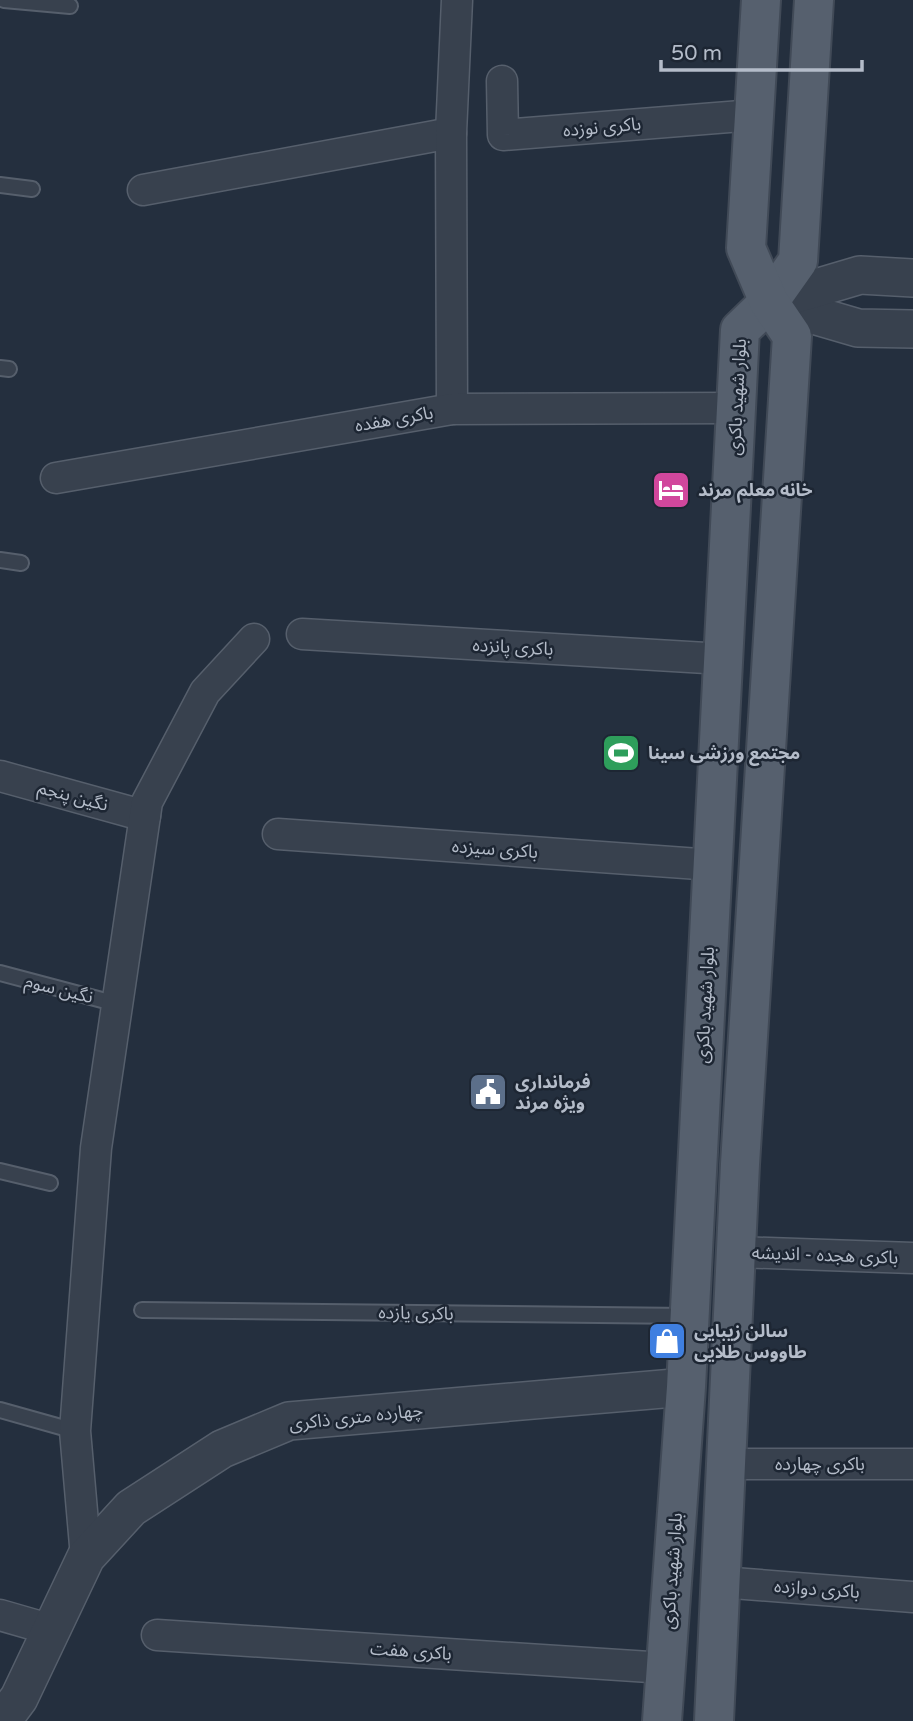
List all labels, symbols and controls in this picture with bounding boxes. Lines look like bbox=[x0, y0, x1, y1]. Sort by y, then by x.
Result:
scale bar bbox=[661, 28, 862, 72]
text: 50 m bbox=[671, 41, 722, 66]
street label: باکری نوزده bbox=[562, 113, 642, 141]
street label: بلوار شهید باکری bbox=[723, 338, 751, 456]
street label: باکری هفده bbox=[353, 401, 435, 437]
hotel icon: خانه معلم مرند bbox=[650, 469, 692, 511]
place label: خانه معلم مرند bbox=[698, 479, 813, 503]
street label: باکری پانزده bbox=[472, 634, 554, 660]
sports icon: مجتمع ورزشی سینا bbox=[600, 732, 642, 774]
place label: مجتمع ورزشی سینا bbox=[648, 742, 800, 766]
street label: نگین پنجم bbox=[35, 776, 110, 818]
street label: باکری سیزده bbox=[451, 835, 539, 863]
street label: بلوار شهید باکری bbox=[691, 946, 719, 1064]
street label: نگین سوم bbox=[22, 970, 96, 1011]
public building icon: فرمانداری ویژه مرند bbox=[467, 1071, 509, 1113]
place label: فرمانداری ویژه مرند bbox=[515, 1071, 591, 1114]
street label: باکری هجده - اندیشه bbox=[751, 1241, 899, 1269]
street label: باکری یازده bbox=[378, 1301, 454, 1325]
shop icon: سالن زیبایی طاووس طلایی bbox=[646, 1320, 688, 1362]
place label: سالن زیبایی طاووس طلایی bbox=[694, 1320, 807, 1363]
street label: چهارده متری ذاکری bbox=[288, 1399, 424, 1435]
street label: باکری چهارده bbox=[775, 1453, 865, 1475]
street label: بلوار شهید باکری bbox=[657, 1512, 687, 1630]
street label: باکری دوازده bbox=[773, 1575, 861, 1603]
street label: باکری هفت bbox=[369, 1637, 453, 1665]

